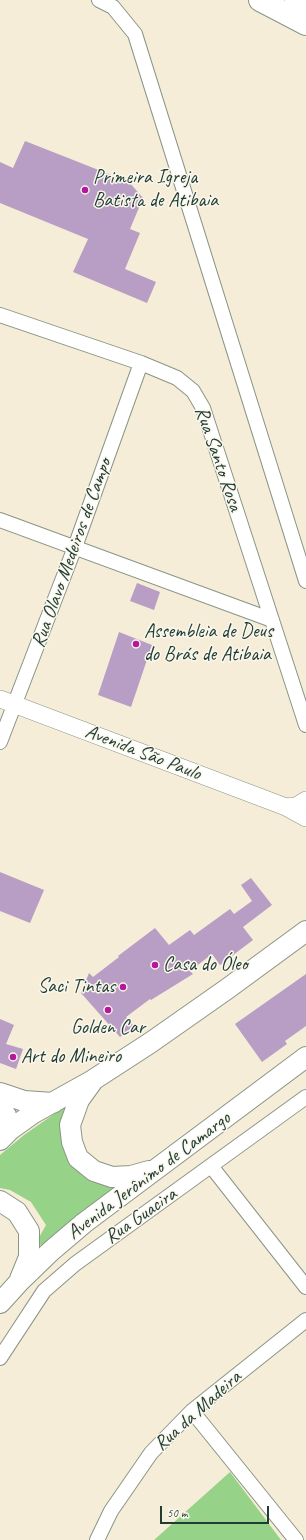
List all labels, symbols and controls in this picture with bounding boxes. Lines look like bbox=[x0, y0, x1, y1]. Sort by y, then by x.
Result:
place label: Primeira Igreja Batista de Atibaia bbox=[93, 166, 218, 213]
marker: Primeira Igreja Batista de Atibaia bbox=[80, 185, 90, 195]
street label: Rua Santo Rosa bbox=[189, 404, 247, 514]
street label: Rua Olavo Medeiros de Campo bbox=[27, 455, 117, 651]
place label: Assembleia de Deus do Brás de Atibaia bbox=[144, 620, 273, 667]
marker: Assembleia de Deus do Brás de Atibaia bbox=[131, 639, 141, 649]
street label: Avenida São Paulo bbox=[82, 720, 204, 786]
place label: Casa do Óleo bbox=[163, 953, 247, 977]
marker: Casa do Óleo bbox=[150, 960, 160, 970]
place label: Saci Tintas bbox=[38, 975, 115, 999]
marker: Saci Tintas bbox=[118, 982, 128, 992]
marker: Golden Car bbox=[103, 1005, 113, 1015]
place label: Golden Car bbox=[71, 1016, 145, 1040]
place label: Art do Mineiro bbox=[21, 1045, 121, 1069]
marker: Art do Mineiro bbox=[8, 1052, 18, 1062]
street label: Avenida Jerônimo de Camargo bbox=[63, 1107, 235, 1245]
street label: Rua Guacira bbox=[100, 1183, 182, 1249]
street label: Rua da Madeira bbox=[149, 1366, 247, 1456]
scale bar bbox=[162, 1498, 271, 1524]
text: 50 m bbox=[167, 1505, 187, 1521]

